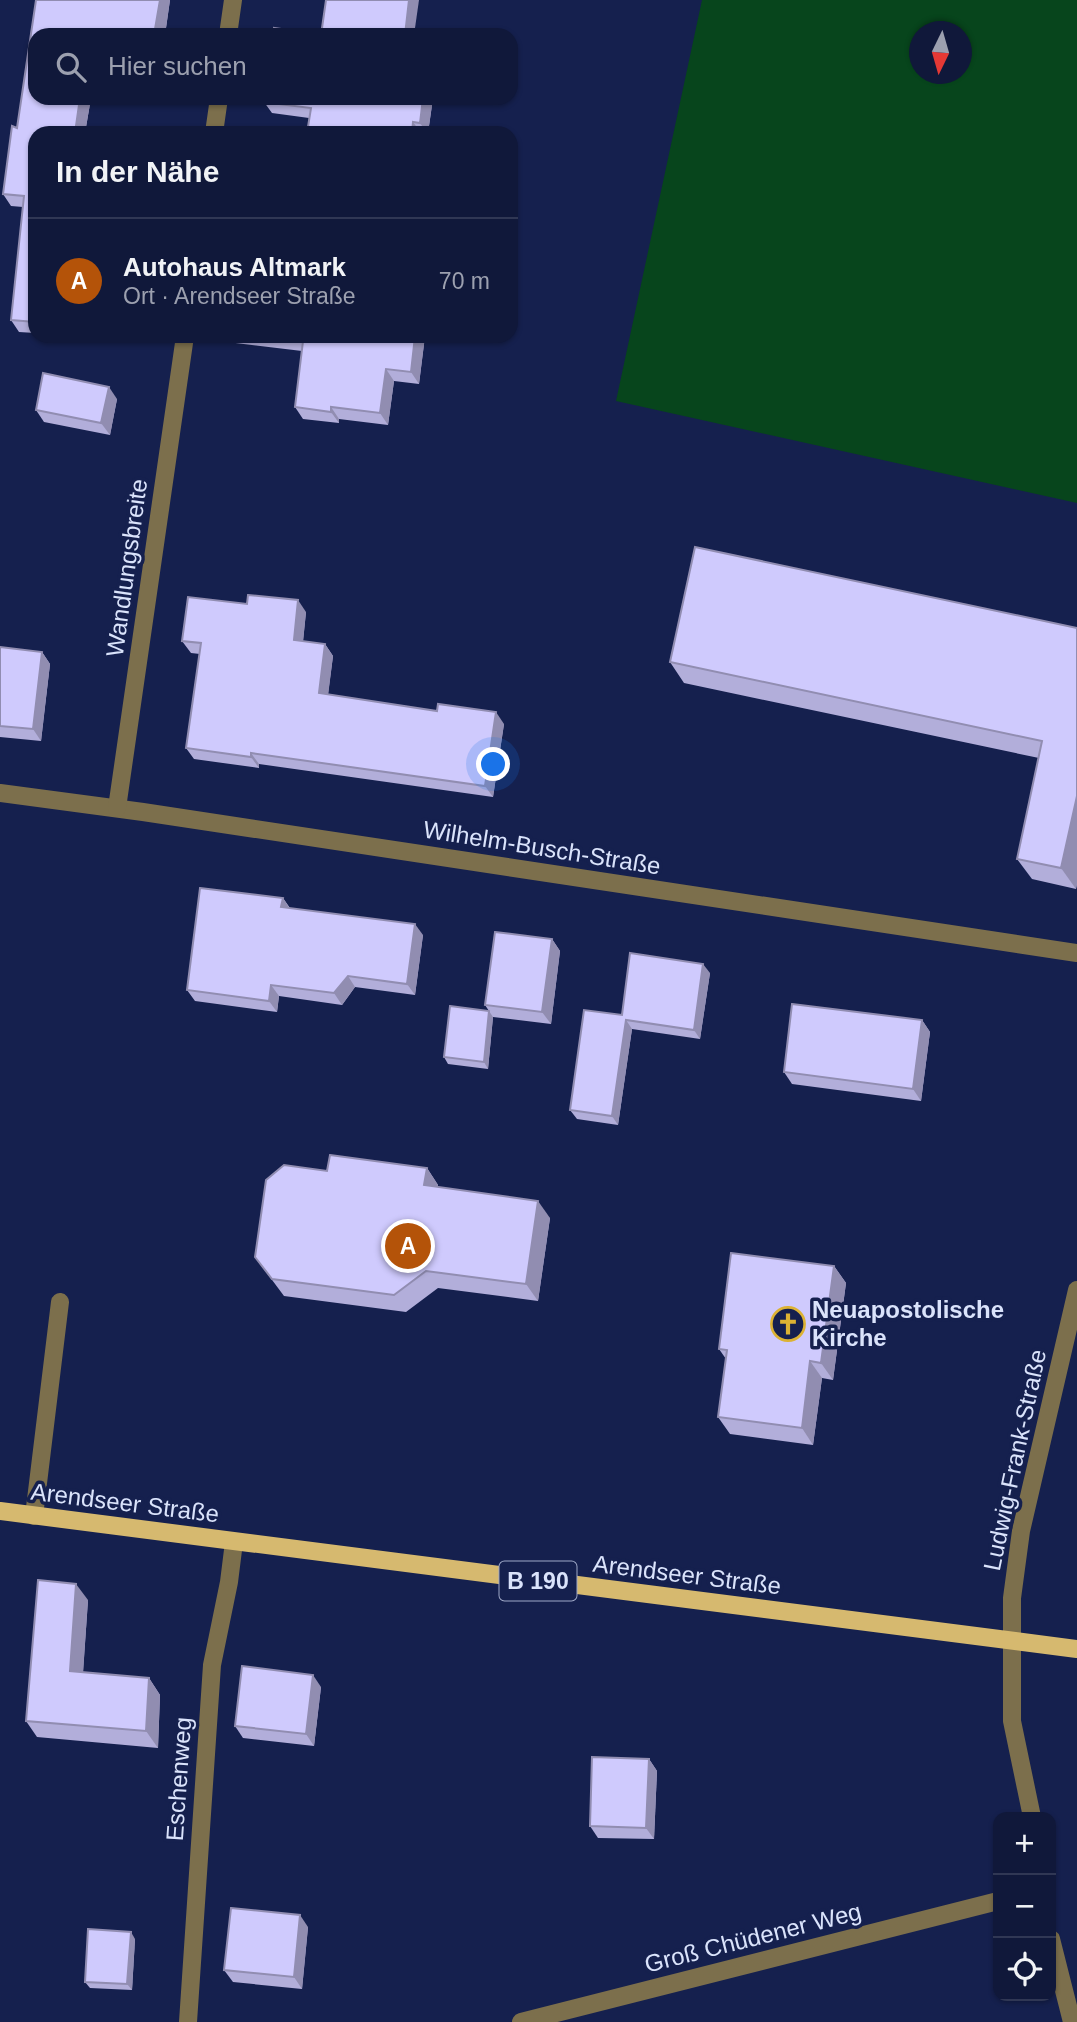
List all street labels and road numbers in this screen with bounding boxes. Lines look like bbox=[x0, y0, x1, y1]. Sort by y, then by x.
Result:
street label: Wandlungsbreite bbox=[101, 477, 152, 659]
street label: Wilhelm-Busch-Straße bbox=[421, 815, 663, 880]
street label: Ludwig-Frank-Straße bbox=[978, 1347, 1051, 1573]
street label: Arendseer Straße bbox=[29, 1478, 221, 1527]
street label: Arendseer Straße bbox=[591, 1550, 783, 1599]
road number: B 190 bbox=[500, 1562, 576, 1600]
street label: Eschenweg bbox=[161, 1716, 196, 1842]
street label: Groß Chüdener Weg bbox=[642, 1898, 864, 1978]

